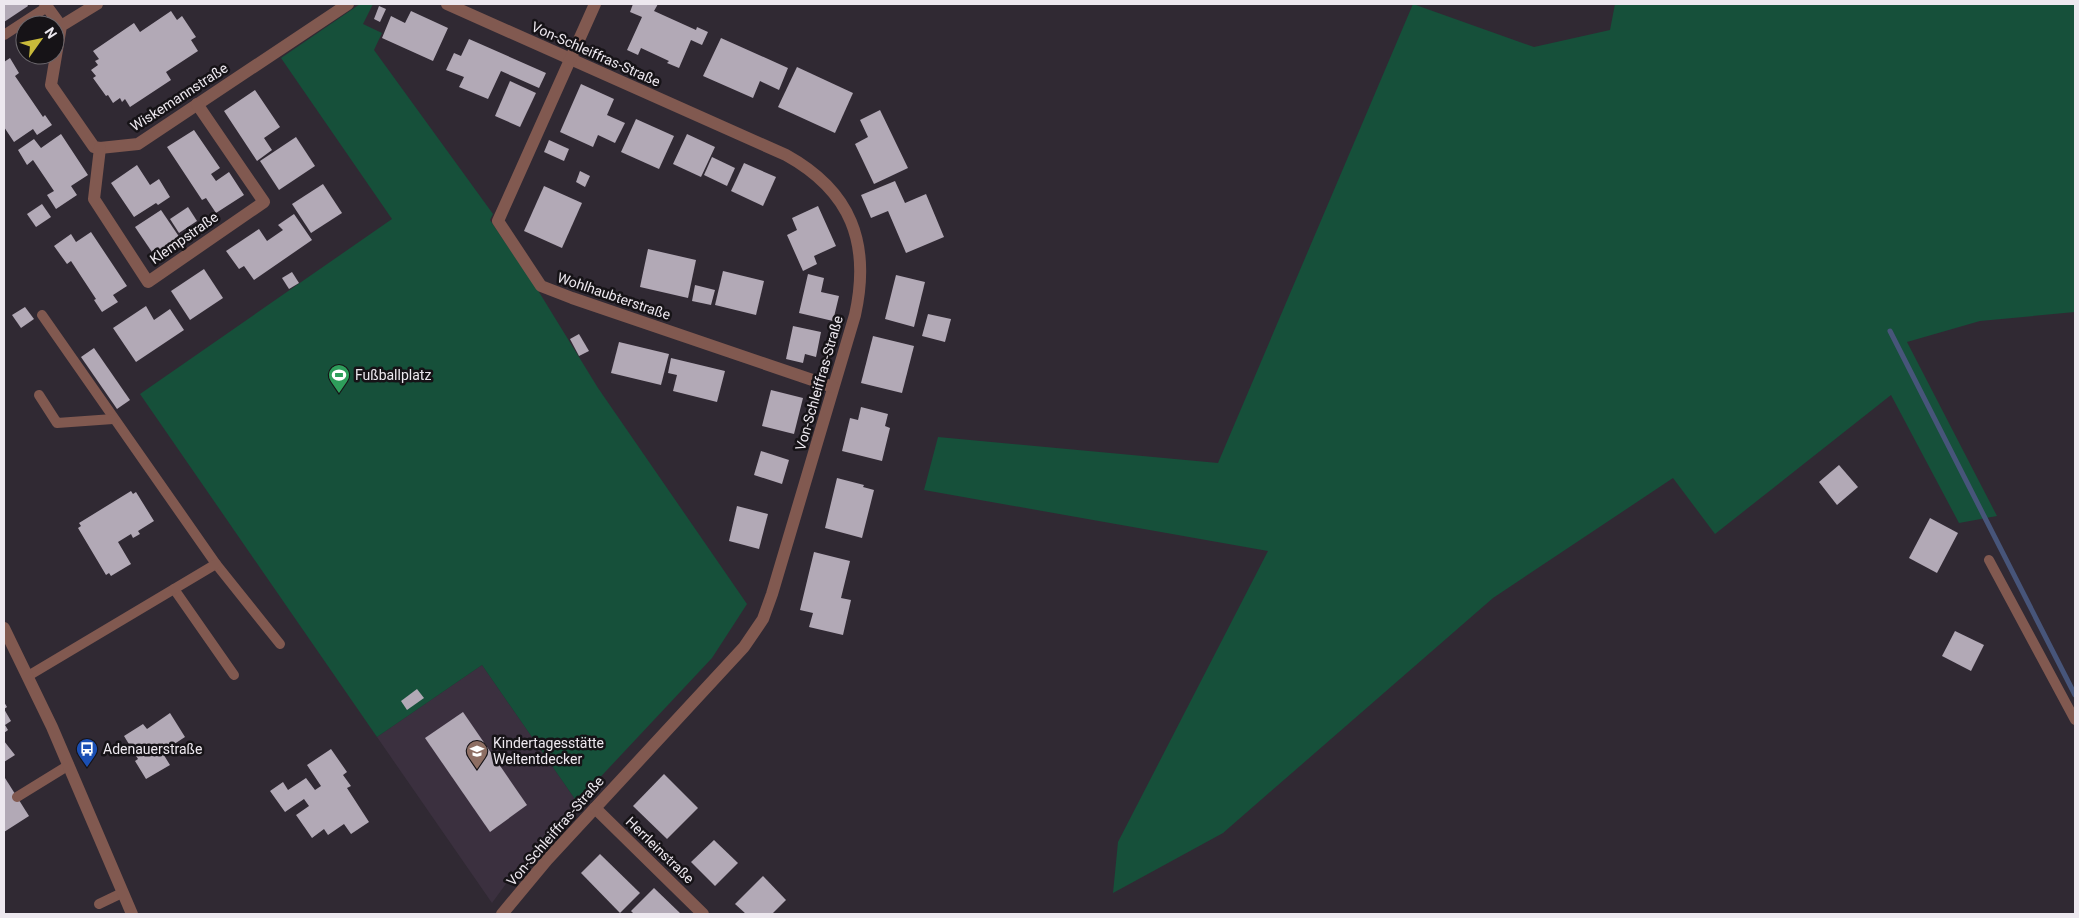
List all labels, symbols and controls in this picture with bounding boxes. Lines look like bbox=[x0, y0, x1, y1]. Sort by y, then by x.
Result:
north arrow bbox=[15, 15, 65, 65]
street label: Von-Schleiffras-Straße bbox=[529, 18, 663, 90]
text: N bbox=[41, 24, 60, 41]
street label: Wiskemannstraße bbox=[127, 60, 231, 134]
street label: Klempstraße bbox=[147, 209, 221, 267]
street label: Wohlhaubterstraße bbox=[555, 269, 673, 323]
street label: Von-Schleiffras-Straße bbox=[792, 314, 846, 452]
sports icon: Fußballplatz bbox=[327, 363, 351, 394]
place label: Fußballplatz bbox=[355, 367, 431, 383]
place label: Kindertagesstätte Weltentdecker bbox=[493, 735, 604, 767]
bus stop icon: Adenauerstraße bbox=[75, 737, 99, 768]
school or university icon: Kindertagesstätte Weltentdecker bbox=[465, 739, 489, 770]
place label: Adenauerstraße bbox=[103, 741, 202, 757]
street label: Von-Schleiffras-Straße bbox=[503, 773, 607, 889]
street label: Herrleinstraße bbox=[623, 814, 697, 886]

